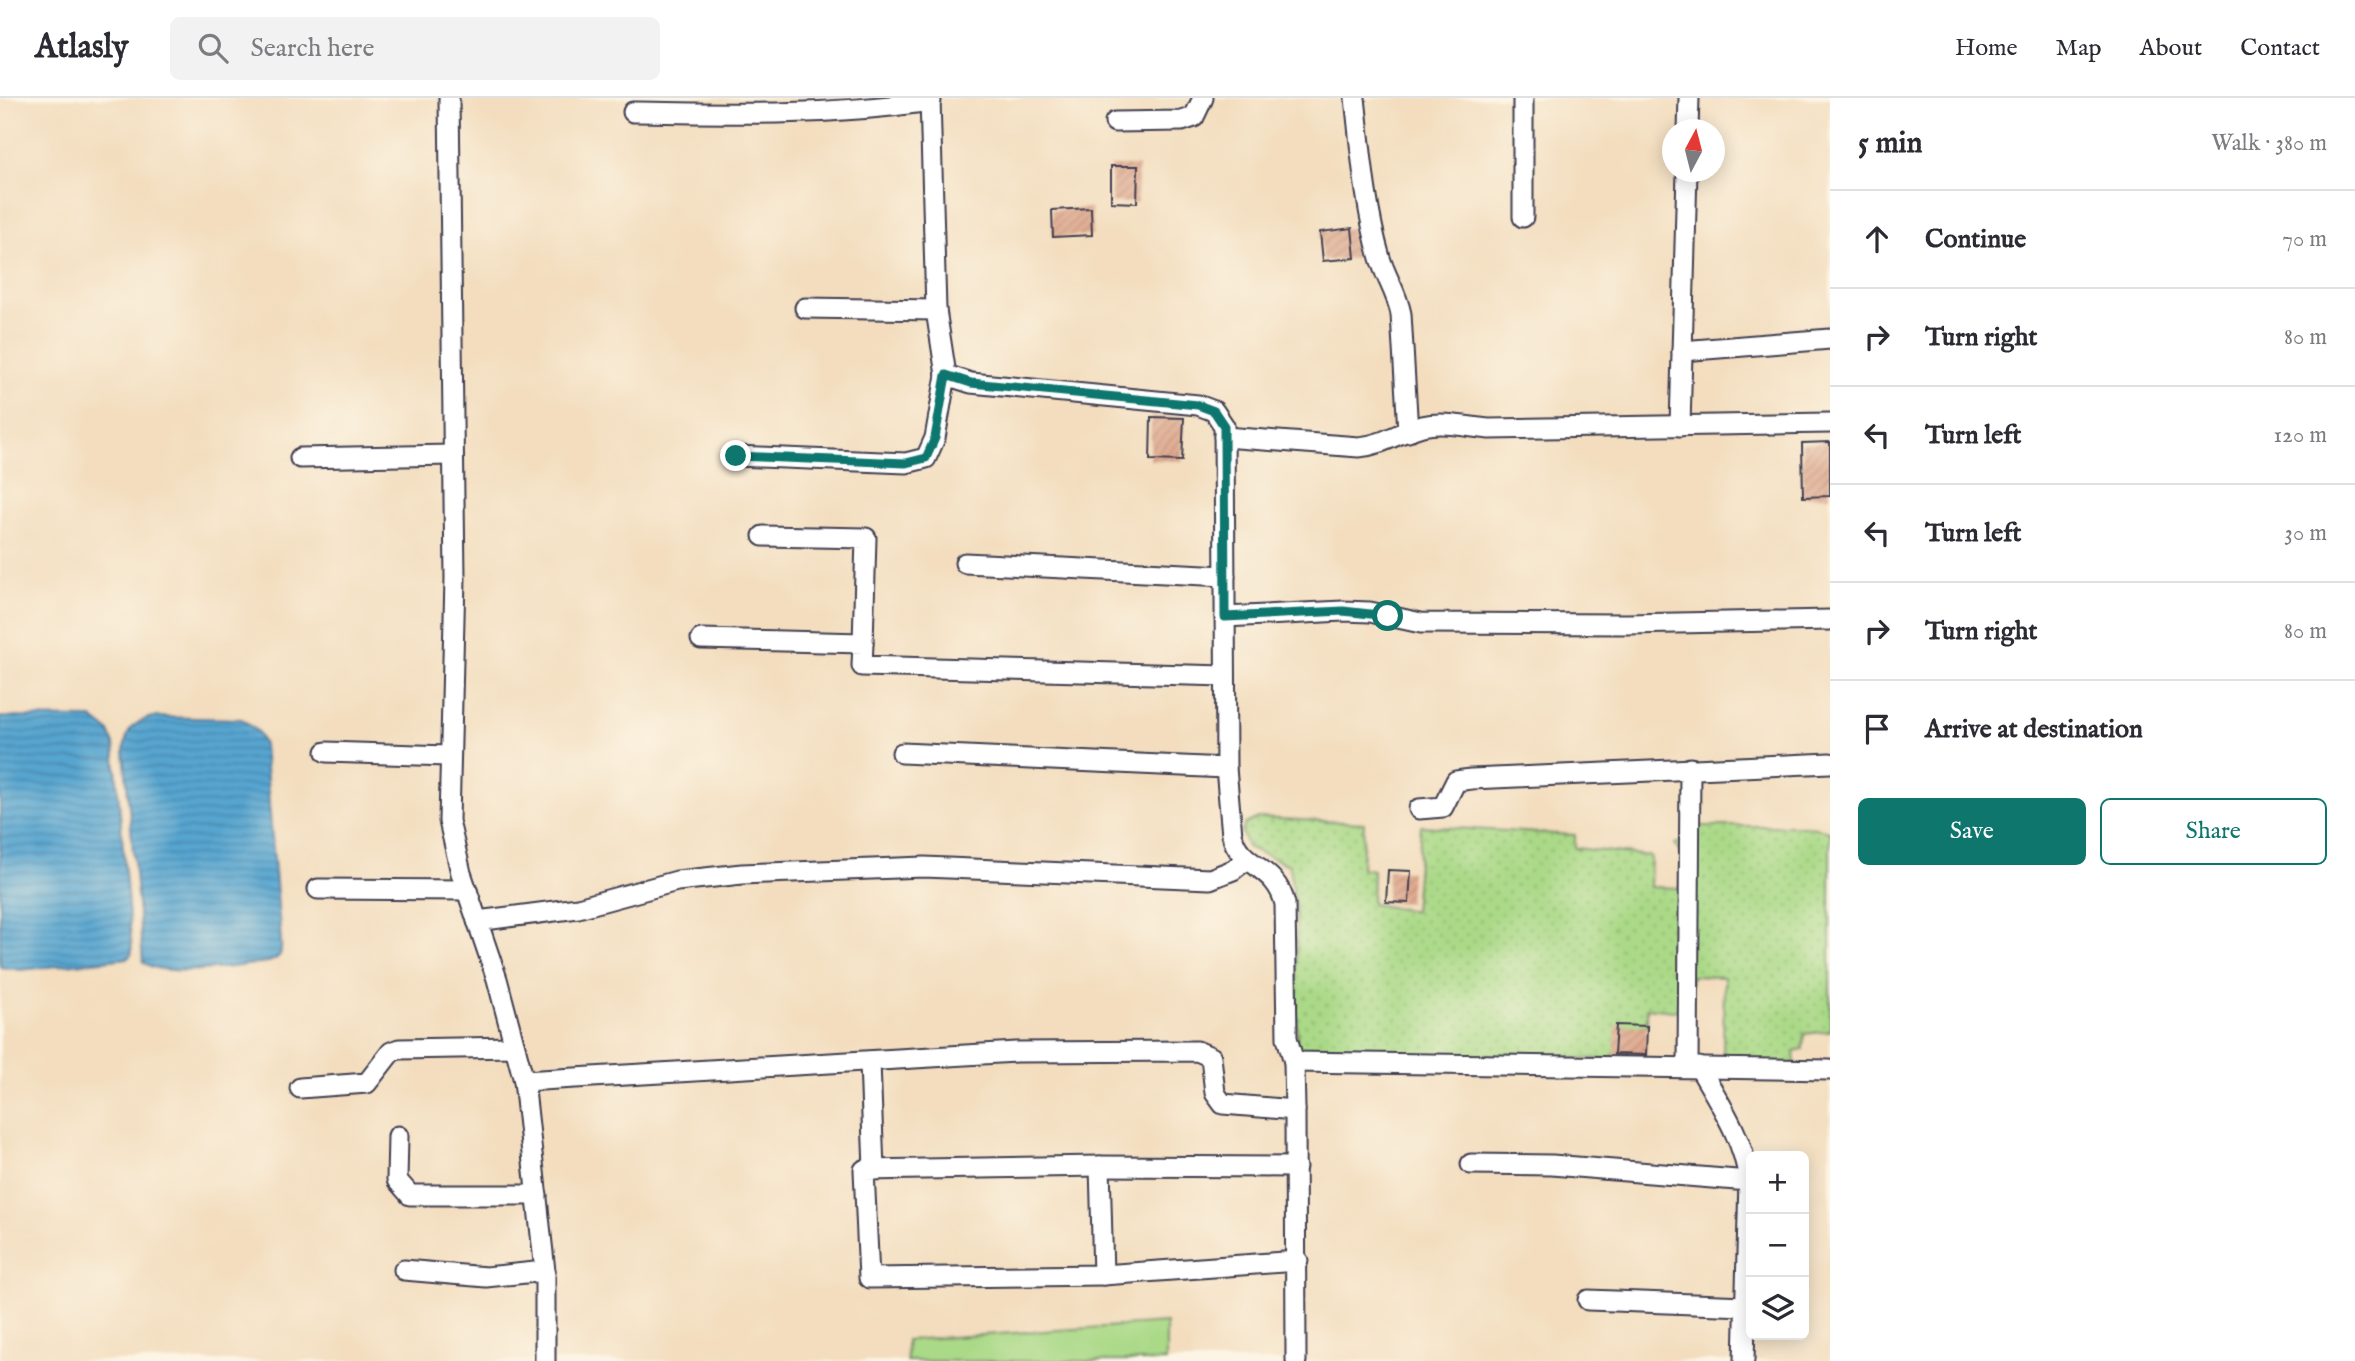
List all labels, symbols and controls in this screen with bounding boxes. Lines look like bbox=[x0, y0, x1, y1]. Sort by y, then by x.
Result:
search box bbox=[170, 17, 660, 80]
text: Atlasly bbox=[35, 27, 128, 69]
icon: search bbox=[194, 29, 232, 67]
text: Search here bbox=[250, 32, 374, 65]
text: Home bbox=[1955, 33, 2018, 64]
text: Map bbox=[2056, 33, 2102, 64]
text: About bbox=[2140, 33, 2202, 64]
text: Contact bbox=[2240, 33, 2320, 64]
north arrow bbox=[1662, 119, 1725, 182]
text: 5 min bbox=[1858, 125, 1923, 163]
text: Walk · 380 m bbox=[2211, 129, 2327, 158]
icon: ahead bbox=[1858, 220, 1896, 258]
text: Continue bbox=[1925, 223, 2026, 256]
text: 70 m bbox=[2282, 225, 2327, 254]
icon: right bbox=[1858, 318, 1896, 356]
text: Turn right bbox=[1925, 321, 2038, 354]
text: 80 m bbox=[2284, 323, 2327, 352]
icon: left bbox=[1858, 416, 1896, 454]
text: Turn left bbox=[1925, 419, 2022, 452]
text: 120 m bbox=[2274, 421, 2327, 450]
route end bbox=[720, 440, 751, 471]
icon: left bbox=[1858, 514, 1896, 552]
text: Turn left bbox=[1925, 517, 2022, 550]
text: 30 m bbox=[2284, 519, 2327, 548]
route start bbox=[1372, 600, 1403, 631]
icon: right bbox=[1858, 612, 1896, 650]
text: Turn right bbox=[1925, 615, 2038, 648]
text: 80 m bbox=[2284, 617, 2327, 646]
icon: arrive bbox=[1858, 710, 1896, 748]
text: Arrive at destination bbox=[1925, 713, 2143, 746]
button: Save bbox=[1858, 798, 2086, 865]
button: Share bbox=[2100, 798, 2327, 865]
map controls bbox=[1746, 1151, 1809, 1340]
button: + bbox=[1746, 1151, 1809, 1214]
button: − bbox=[1746, 1214, 1809, 1277]
button: layers bbox=[1746, 1277, 1809, 1340]

